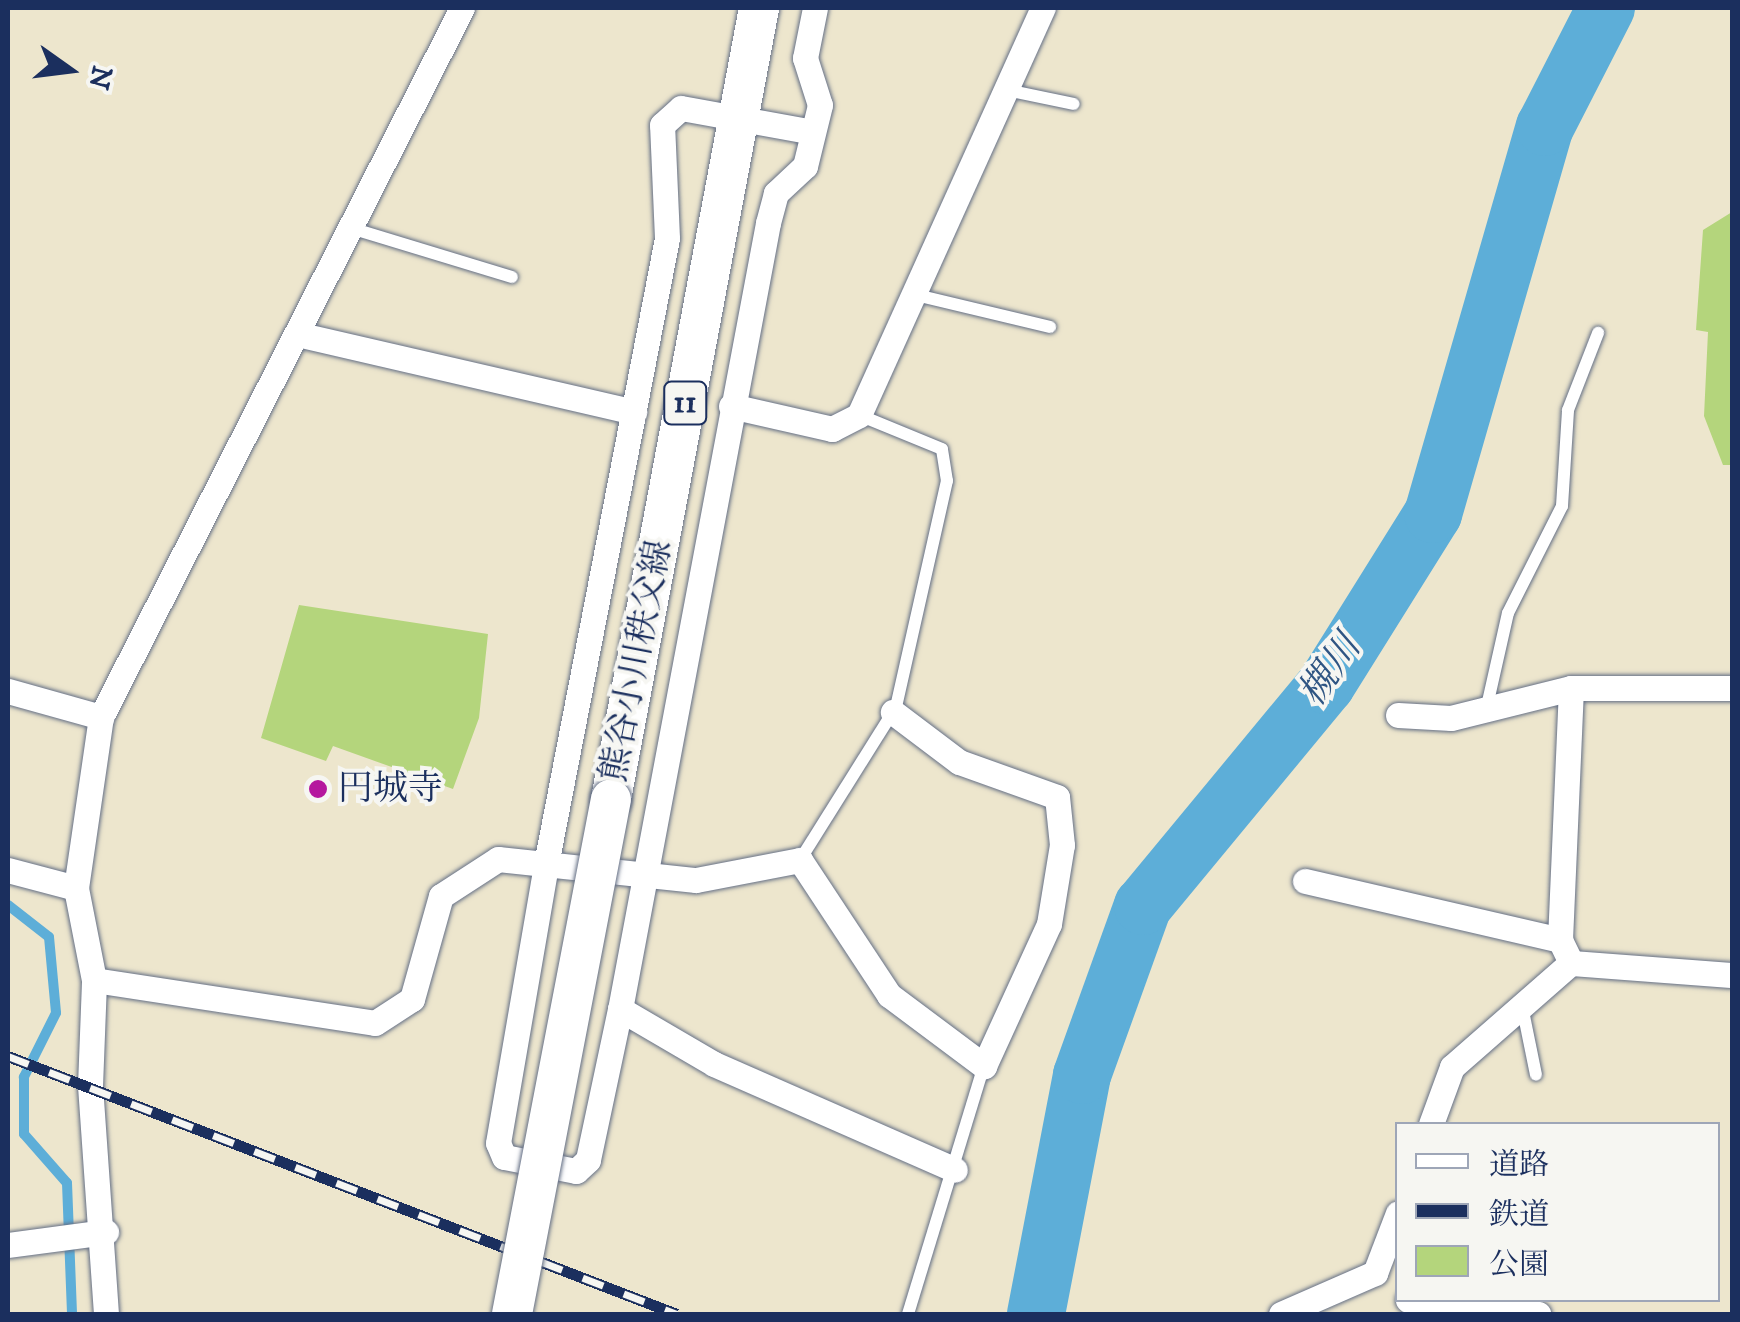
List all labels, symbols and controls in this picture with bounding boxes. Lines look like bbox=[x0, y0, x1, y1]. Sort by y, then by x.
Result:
north arrow bbox=[20, 20, 120, 120]
text: N bbox=[80, 62, 119, 93]
road number: 11 bbox=[662, 376, 708, 430]
street label: 熊谷小川秩父線 bbox=[593, 537, 681, 785]
water label: 槻川 bbox=[1291, 627, 1371, 715]
place label: 円城寺 bbox=[338, 768, 443, 810]
marker: 円城寺 bbox=[307, 778, 329, 800]
legend bbox=[1395, 1122, 1720, 1302]
text: 道路 bbox=[1489, 1147, 1549, 1184]
text: 鉄道 bbox=[1489, 1197, 1549, 1234]
text: 公園 bbox=[1489, 1247, 1549, 1284]

